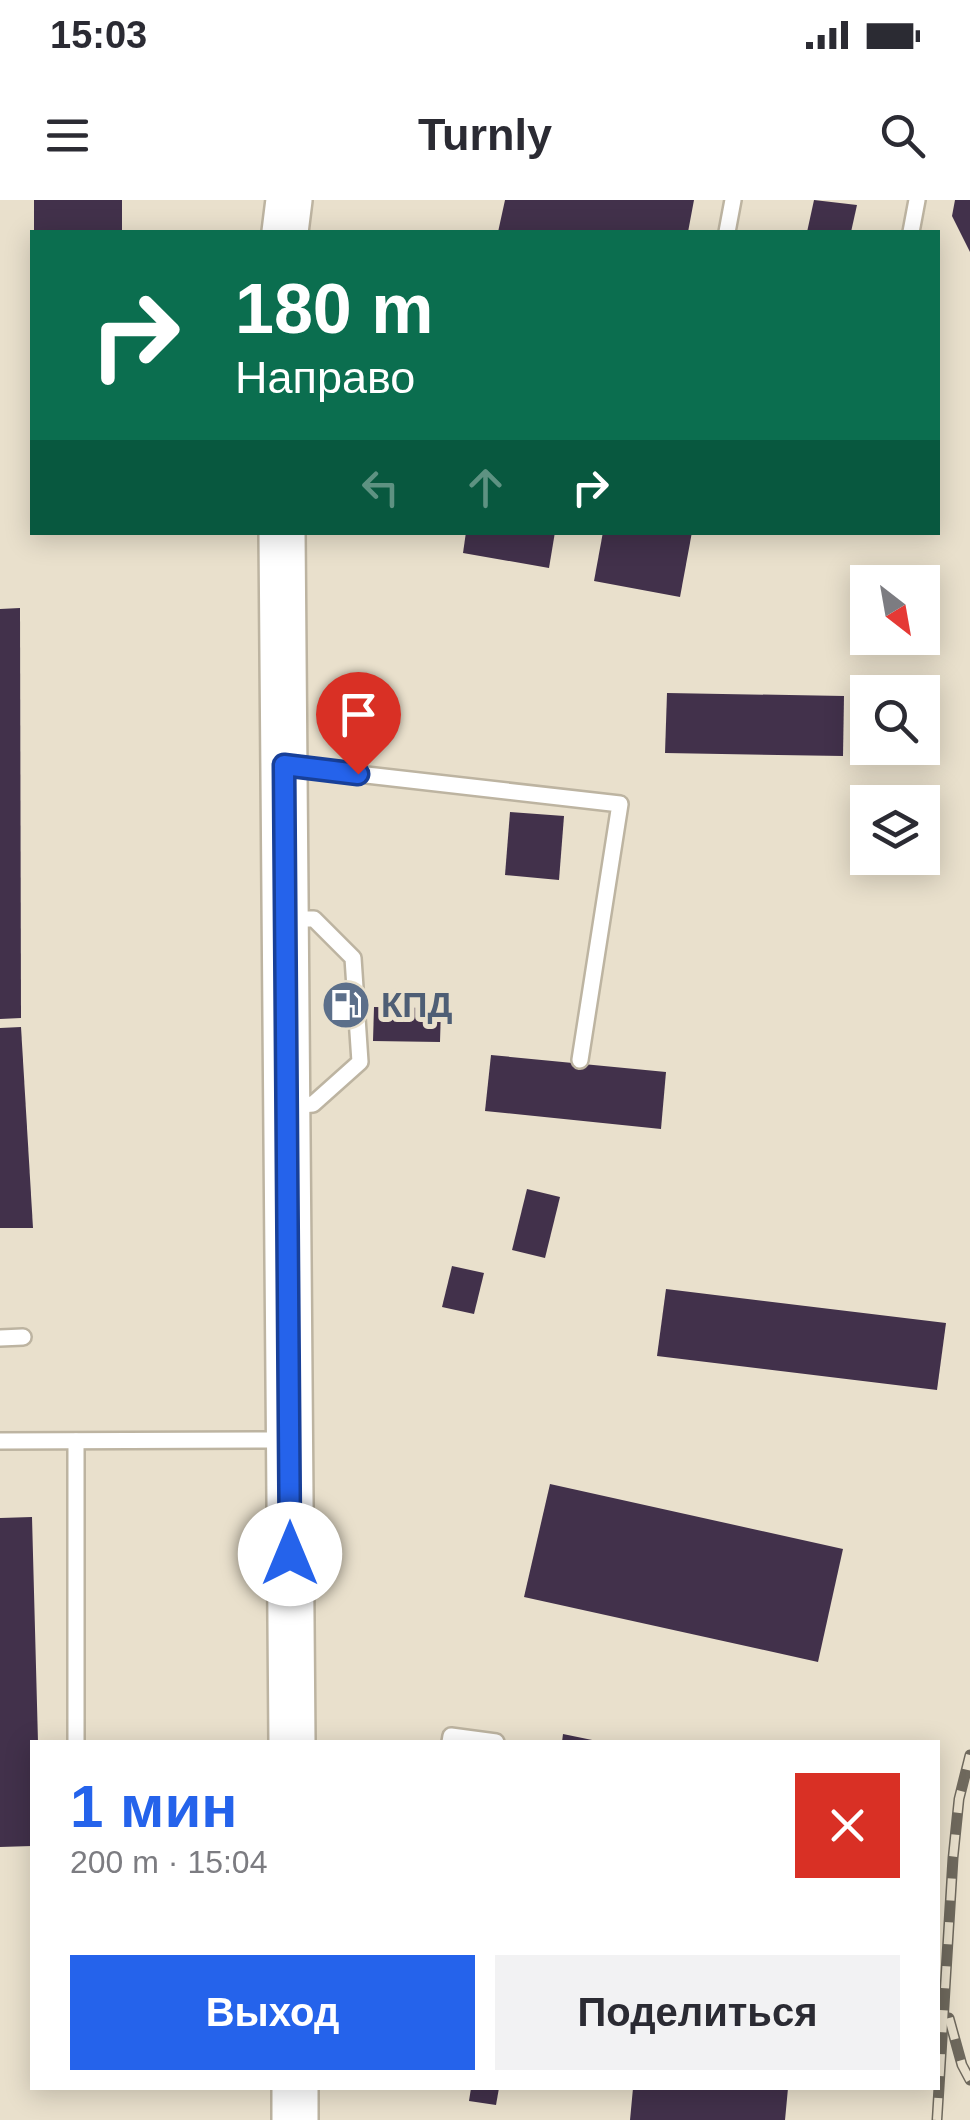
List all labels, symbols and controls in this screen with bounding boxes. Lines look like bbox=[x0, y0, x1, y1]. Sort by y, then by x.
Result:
text: 15:03 bbox=[50, 14, 147, 56]
icon: menu bbox=[40, 108, 95, 163]
icon: search bbox=[875, 108, 930, 163]
text: Turnly bbox=[418, 109, 552, 160]
icon: right bbox=[70, 270, 200, 400]
text: 180 m bbox=[235, 270, 433, 348]
text: Направо bbox=[235, 352, 415, 403]
icon: left bbox=[353, 460, 408, 515]
icon: ahead bbox=[458, 460, 513, 515]
icon: right bbox=[563, 460, 618, 515]
north arrow bbox=[850, 565, 940, 655]
map controls bbox=[850, 565, 940, 875]
pin bbox=[316, 672, 401, 775]
button: search bbox=[850, 675, 940, 765]
icon: arrive bbox=[331, 687, 386, 742]
button: layers bbox=[850, 785, 940, 875]
fuel station icon: КПД bbox=[320, 979, 372, 1031]
place label: КПД bbox=[381, 985, 453, 1024]
position arrow bbox=[238, 1502, 342, 1606]
text: 1 мин bbox=[70, 1773, 238, 1840]
button: close bbox=[795, 1773, 900, 1878]
text: 200 m · 15:04 bbox=[70, 1844, 267, 1880]
button: Выход bbox=[70, 1955, 475, 2070]
button: Поделиться bbox=[495, 1955, 900, 2070]

